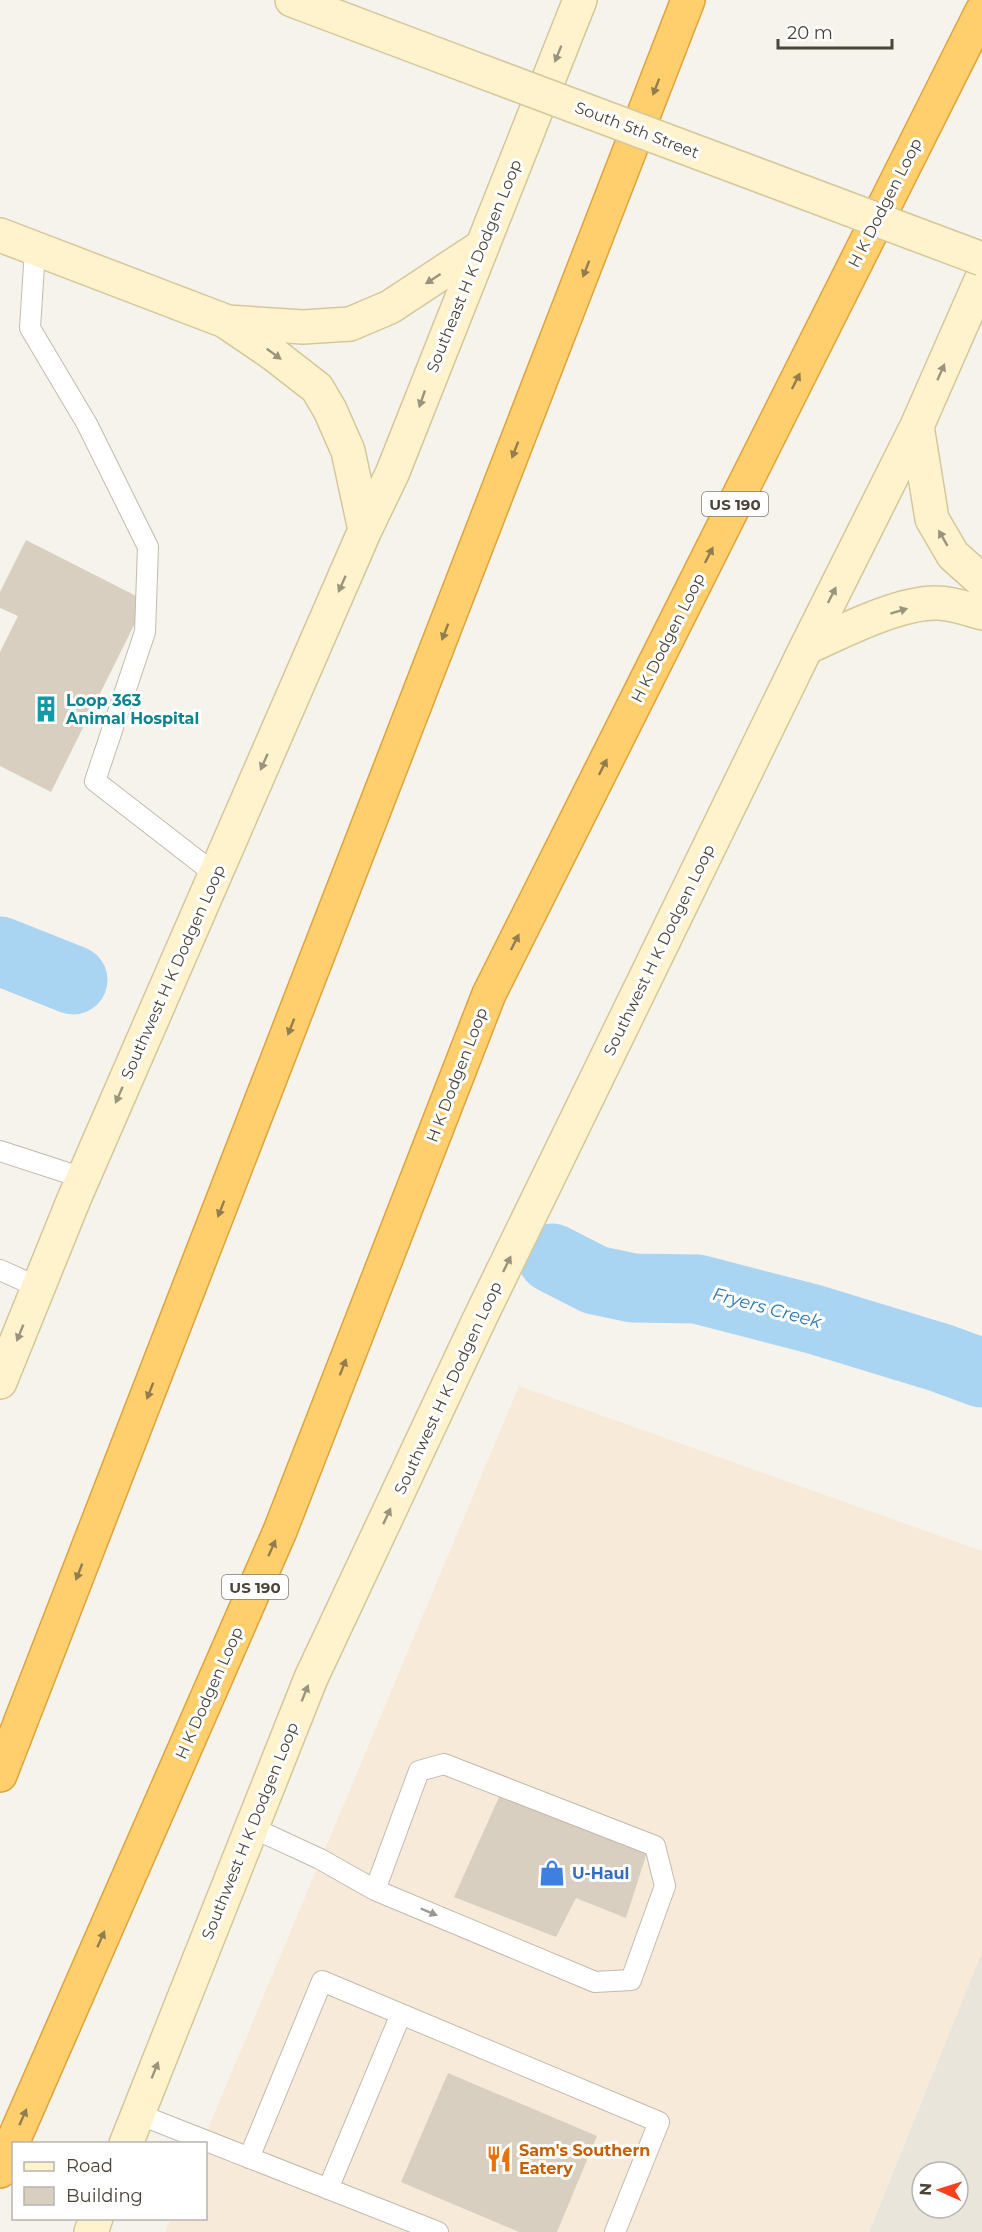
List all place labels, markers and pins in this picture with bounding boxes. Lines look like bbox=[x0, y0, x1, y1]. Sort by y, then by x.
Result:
place label: Loop 363 Animal Hospital bbox=[65, 691, 199, 728]
building icon: Loop 363 Animal Hospital bbox=[31, 694, 61, 724]
shop icon: U-Haul bbox=[537, 1858, 567, 1888]
place label: U-Haul bbox=[572, 1864, 629, 1883]
place label: Sam's Southern Eatery bbox=[519, 2141, 650, 2178]
restaurant icon: Sam's Southern Eatery bbox=[484, 2144, 514, 2174]

